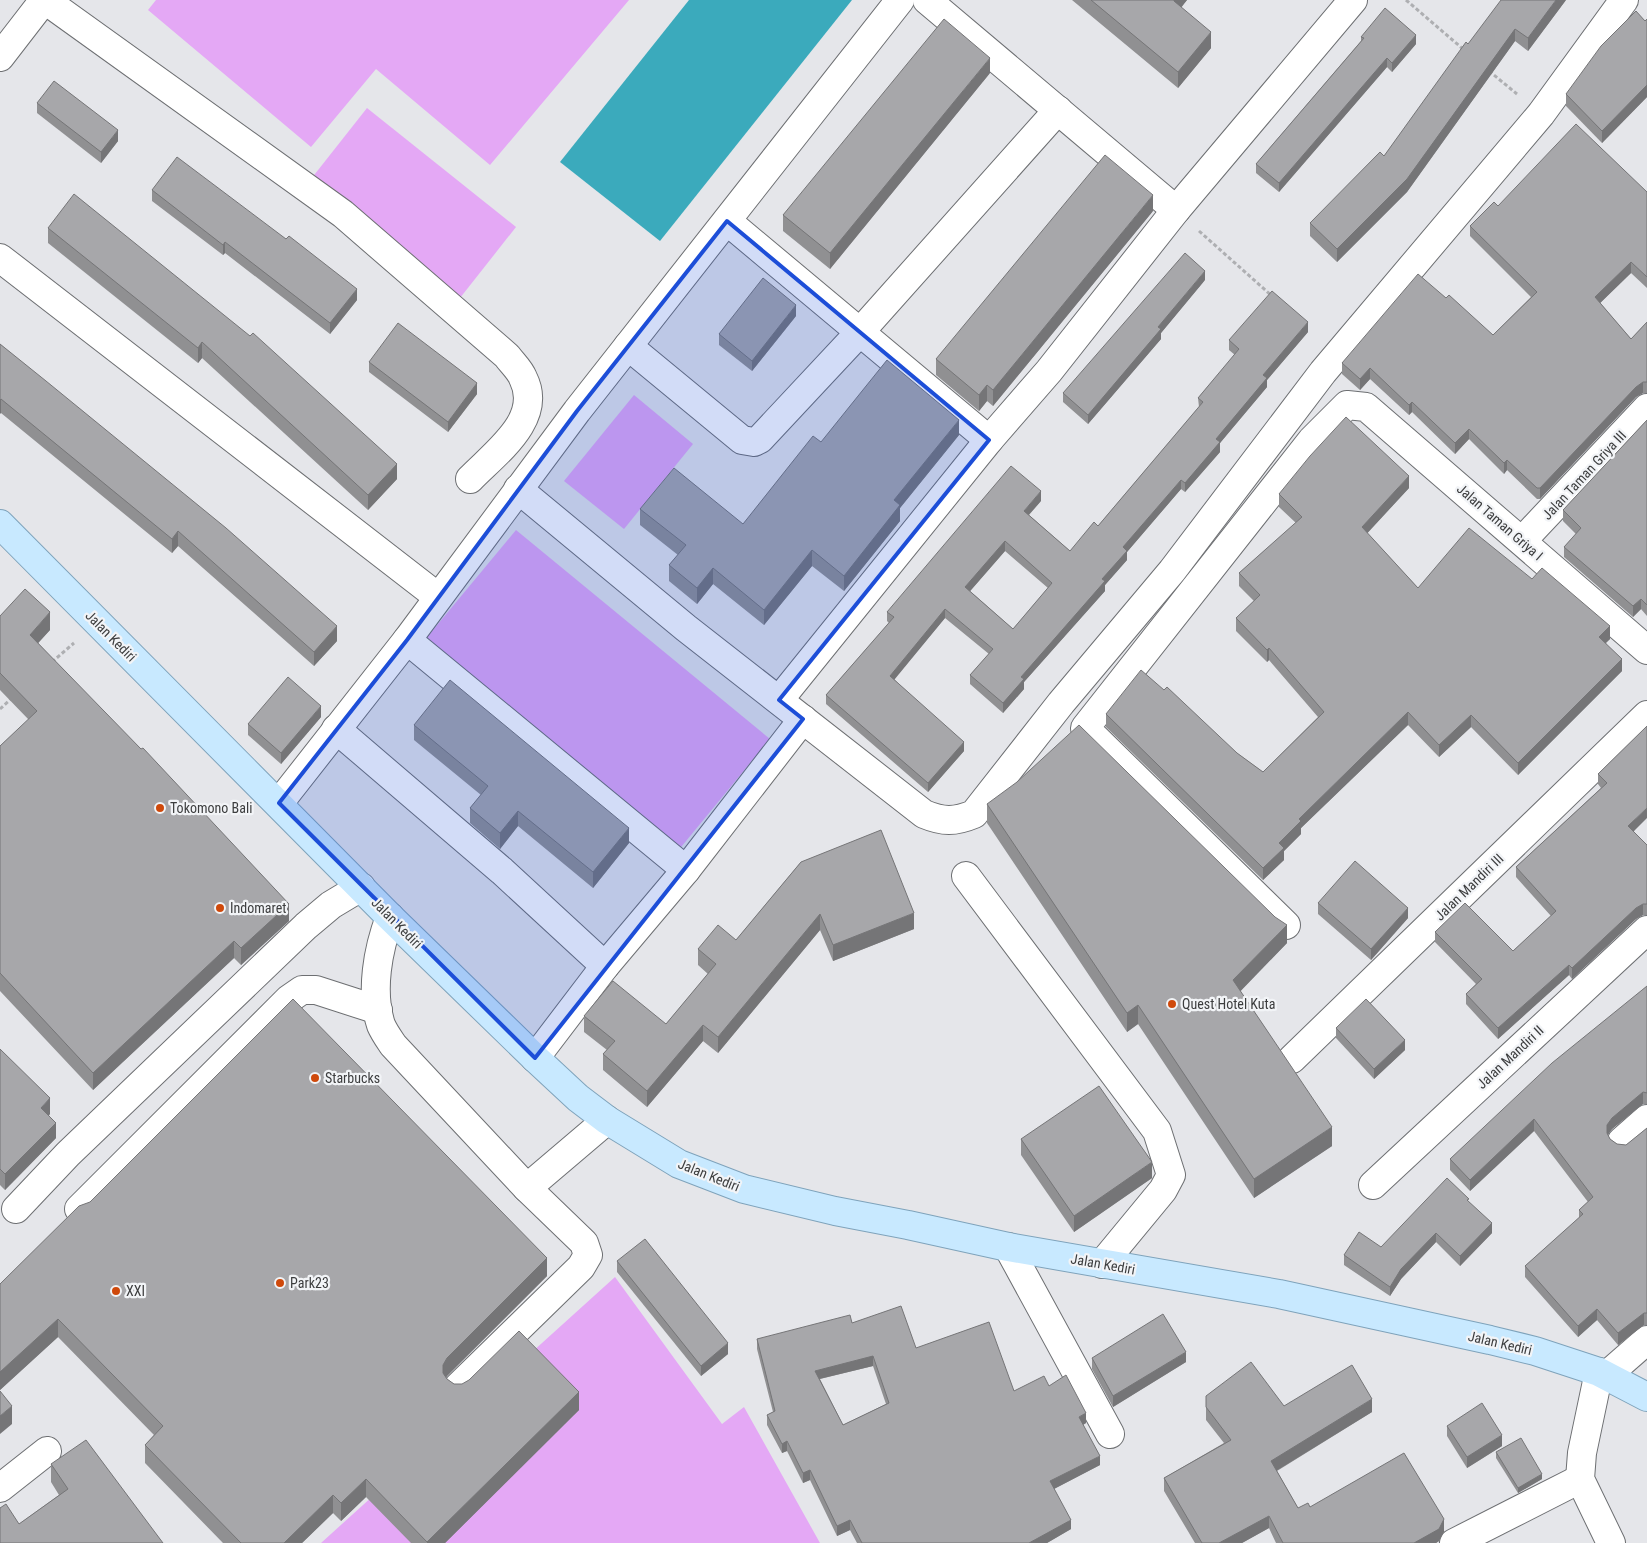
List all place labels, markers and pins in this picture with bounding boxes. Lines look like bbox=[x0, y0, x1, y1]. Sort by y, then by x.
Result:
place label: Tokomono Bali bbox=[170, 800, 252, 816]
marker: Tokomono Bali bbox=[154, 802, 166, 814]
place label: Indomaret bbox=[230, 900, 286, 916]
marker: Indomaret bbox=[214, 902, 226, 914]
place label: Quest Hotel Kuta bbox=[1182, 996, 1275, 1012]
marker: Quest Hotel Kuta bbox=[1166, 998, 1178, 1010]
place label: Starbucks bbox=[325, 1070, 380, 1086]
marker: Starbucks bbox=[309, 1072, 321, 1084]
place label: Park23 bbox=[290, 1275, 329, 1291]
marker: Park23 bbox=[274, 1277, 286, 1289]
place label: XXI bbox=[126, 1283, 145, 1299]
marker: XXI bbox=[110, 1285, 122, 1297]

